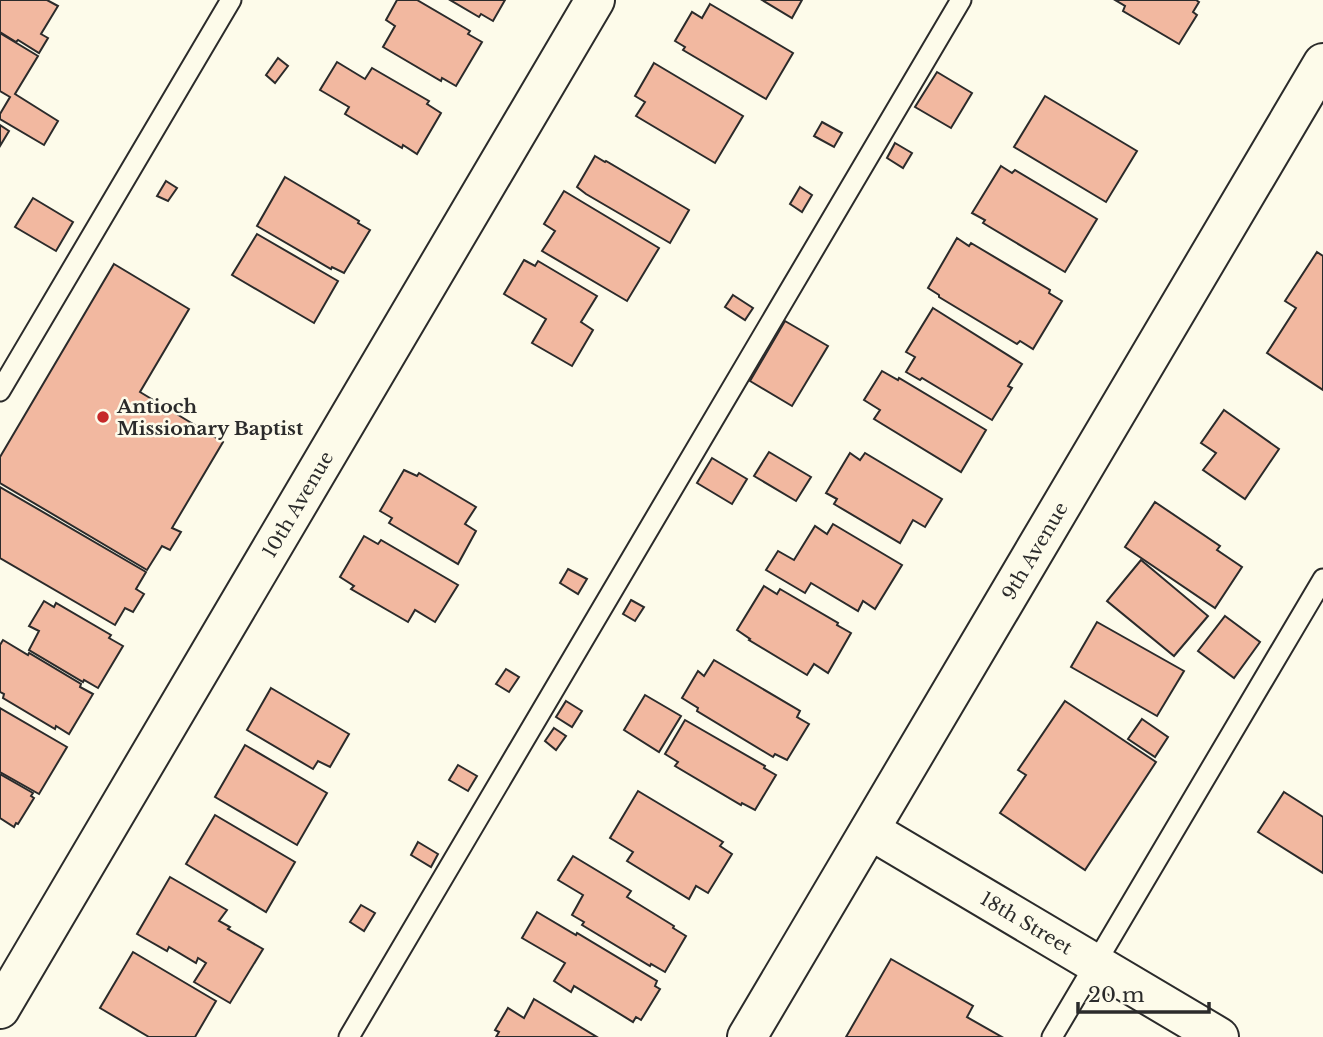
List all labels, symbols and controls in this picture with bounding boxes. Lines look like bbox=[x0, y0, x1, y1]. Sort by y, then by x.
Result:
place label: Antioch Missionary Baptist bbox=[116, 395, 304, 440]
marker: Antioch Missionary Baptist bbox=[95, 409, 111, 425]
street label: 10th Avenue bbox=[257, 447, 338, 562]
street label: 9th Avenue bbox=[997, 498, 1072, 604]
street label: 18th Street bbox=[976, 887, 1077, 959]
scale bar bbox=[1078, 970, 1209, 1014]
text: 20 m bbox=[1088, 982, 1145, 1008]

